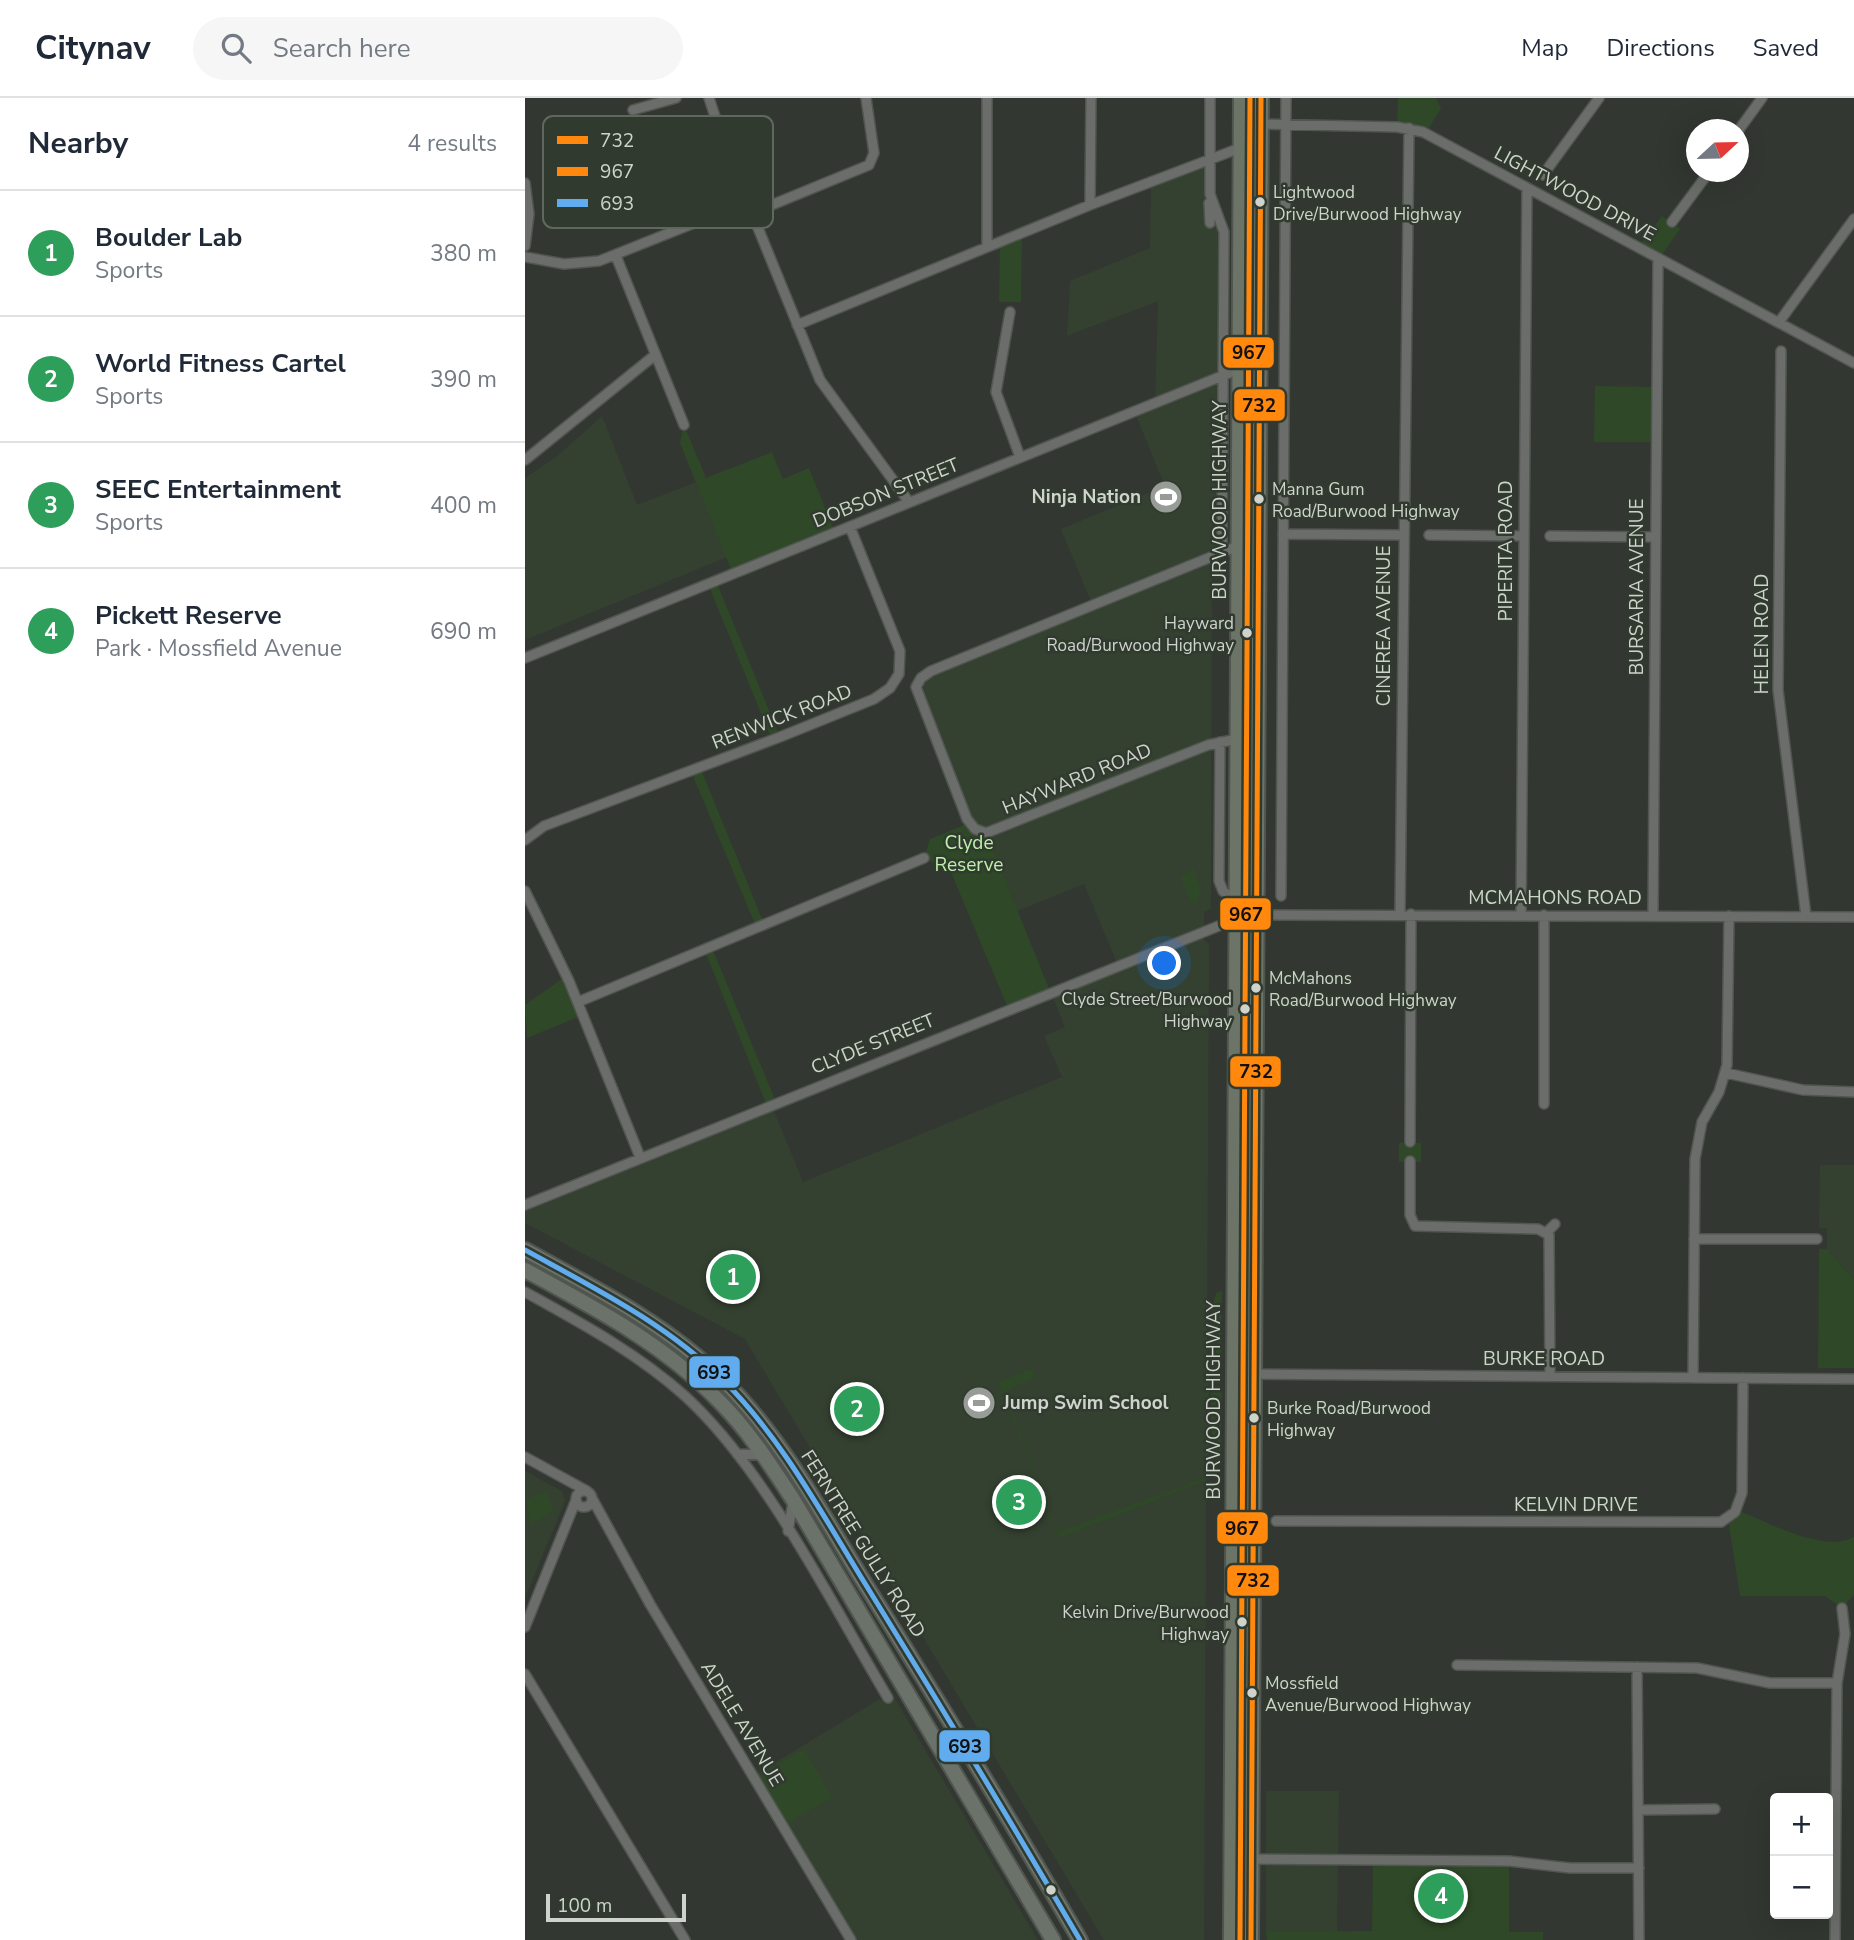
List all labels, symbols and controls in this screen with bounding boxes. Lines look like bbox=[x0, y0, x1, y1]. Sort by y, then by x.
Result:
search box bbox=[193, 17, 683, 80]
text: Citynav bbox=[35, 26, 151, 71]
icon: search bbox=[217, 29, 255, 67]
text: Search here bbox=[273, 31, 411, 66]
text: Map bbox=[1521, 32, 1568, 64]
text: Directions bbox=[1606, 32, 1715, 64]
text: Saved bbox=[1753, 32, 1819, 64]
legend bbox=[543, 116, 773, 228]
north arrow bbox=[1686, 119, 1749, 182]
text: Nearby bbox=[28, 123, 128, 164]
text: 4 results bbox=[407, 128, 497, 159]
text: 732 bbox=[600, 128, 634, 154]
street label: LIGHTWOOD DRIVE bbox=[1490, 140, 1660, 248]
text: 967 bbox=[600, 159, 634, 185]
place label: Lightwood Drive/Burwood Highway bbox=[1273, 181, 1462, 226]
text: 693 bbox=[600, 191, 634, 217]
marker: Lightwood Drive/Burwood Highway bbox=[1253, 195, 1267, 209]
text: Boulder Lab bbox=[95, 220, 242, 255]
text: 1 bbox=[44, 238, 58, 269]
text: 380 m bbox=[430, 238, 497, 269]
text: Sports bbox=[95, 255, 163, 286]
line badge: 967 bbox=[1222, 336, 1275, 369]
text: 967 bbox=[1232, 340, 1266, 366]
text: World Fitness Cartel bbox=[95, 346, 346, 381]
text: 2 bbox=[44, 364, 58, 395]
text: 390 m bbox=[430, 364, 497, 395]
text: Sports bbox=[95, 381, 163, 412]
line badge: 732 bbox=[1233, 388, 1286, 422]
text: 732 bbox=[1242, 393, 1276, 419]
street label: BURWOOD HIGHWAY bbox=[1207, 400, 1233, 600]
street label: DOBSON STREET bbox=[809, 452, 964, 534]
text: SEEC Entertainment bbox=[95, 472, 341, 507]
sports icon: Ninja Nation bbox=[1147, 478, 1185, 516]
place label: Manna Gum Road/Burwood Highway bbox=[1272, 478, 1460, 523]
street label: PIPERITA ROAD bbox=[1493, 480, 1519, 622]
place label: Ninja Nation bbox=[1032, 484, 1141, 510]
text: 3 bbox=[44, 490, 58, 521]
text: 400 m bbox=[430, 490, 497, 521]
marker: Manna Gum Road/Burwood Highway bbox=[1252, 492, 1266, 506]
street label: BURSARIA AVENUE bbox=[1624, 498, 1650, 676]
text: Sports bbox=[95, 507, 163, 538]
street label: CINEREA AVENUE bbox=[1371, 546, 1397, 707]
street label: HELEN ROAD bbox=[1749, 574, 1775, 694]
text: Pickett Reserve bbox=[95, 598, 282, 633]
place label: Hayward Road/Burwood Highway bbox=[1046, 612, 1234, 657]
text: 4 bbox=[44, 616, 58, 647]
text: 690 m bbox=[430, 616, 497, 647]
marker: Hayward Road/Burwood Highway bbox=[1240, 626, 1254, 640]
text: Park · Mossfield Avenue bbox=[95, 633, 342, 664]
street label: RENWICK ROAD bbox=[708, 678, 856, 756]
street label: HAYWARD ROAD bbox=[998, 737, 1156, 821]
park label: Clyde Reserve bbox=[935, 830, 1003, 878]
street label: MCMAHONS ROAD bbox=[1468, 885, 1642, 911]
line badge: 967 bbox=[1219, 897, 1272, 931]
text: 967 bbox=[1229, 902, 1263, 928]
your location bbox=[1147, 946, 1181, 980]
place label: McMahons Road/Burwood Highway bbox=[1269, 967, 1457, 1012]
marker: McMahons Road/Burwood Highway bbox=[1249, 981, 1263, 995]
place label: Clyde Street/Burwood Highway bbox=[1061, 988, 1232, 1033]
marker: Clyde Street/Burwood Highway bbox=[1238, 1002, 1252, 1016]
street label: CLYDE STREET bbox=[807, 1007, 939, 1081]
line badge: 732 bbox=[1229, 1055, 1282, 1088]
text: 732 bbox=[1239, 1059, 1273, 1085]
pin: 1 bbox=[710, 1251, 756, 1303]
street label: BURWOOD HIGHWAY bbox=[1201, 1300, 1227, 1500]
street label: BURKE ROAD bbox=[1483, 1346, 1605, 1372]
line badge: 693 bbox=[688, 1355, 741, 1389]
text: 693 bbox=[697, 1360, 731, 1386]
pin: 2 bbox=[834, 1383, 880, 1435]
sports icon: Jump Swim School bbox=[960, 1384, 998, 1422]
place label: Jump Swim School bbox=[1002, 1390, 1169, 1416]
place label: Burke Road/Burwood Highway bbox=[1267, 1397, 1431, 1442]
marker: Burke Road/Burwood Highway bbox=[1247, 1411, 1261, 1425]
street label: FERNTREE GULLY ROAD bbox=[795, 1445, 931, 1643]
pin: 3 bbox=[996, 1476, 1042, 1528]
street label: KELVIN DRIVE bbox=[1514, 1492, 1638, 1518]
line badge: 967 bbox=[1216, 1511, 1269, 1545]
text: 967 bbox=[1225, 1516, 1259, 1542]
line badge: 732 bbox=[1226, 1564, 1280, 1597]
text: 732 bbox=[1236, 1568, 1270, 1594]
place label: Kelvin Drive/Burwood Highway bbox=[1062, 1601, 1229, 1646]
marker: Kelvin Drive/Burwood Highway bbox=[1235, 1615, 1249, 1629]
street label: ADELE AVENUE bbox=[694, 1657, 790, 1791]
place label: Mossfield Avenue/Burwood Highway bbox=[1265, 1672, 1471, 1717]
marker: Mossfield Avenue/Burwood Highway bbox=[1245, 1686, 1259, 1700]
line badge: 693 bbox=[938, 1729, 991, 1763]
text: 693 bbox=[948, 1734, 982, 1760]
map controls bbox=[1770, 1793, 1833, 1919]
button: + bbox=[1770, 1793, 1833, 1856]
button: − bbox=[1770, 1856, 1833, 1919]
pin: 4 bbox=[1418, 1870, 1464, 1922]
unlabelled marker bbox=[1044, 1883, 1058, 1897]
scale bar bbox=[546, 1891, 686, 1923]
text: 100 m bbox=[557, 1893, 612, 1919]

